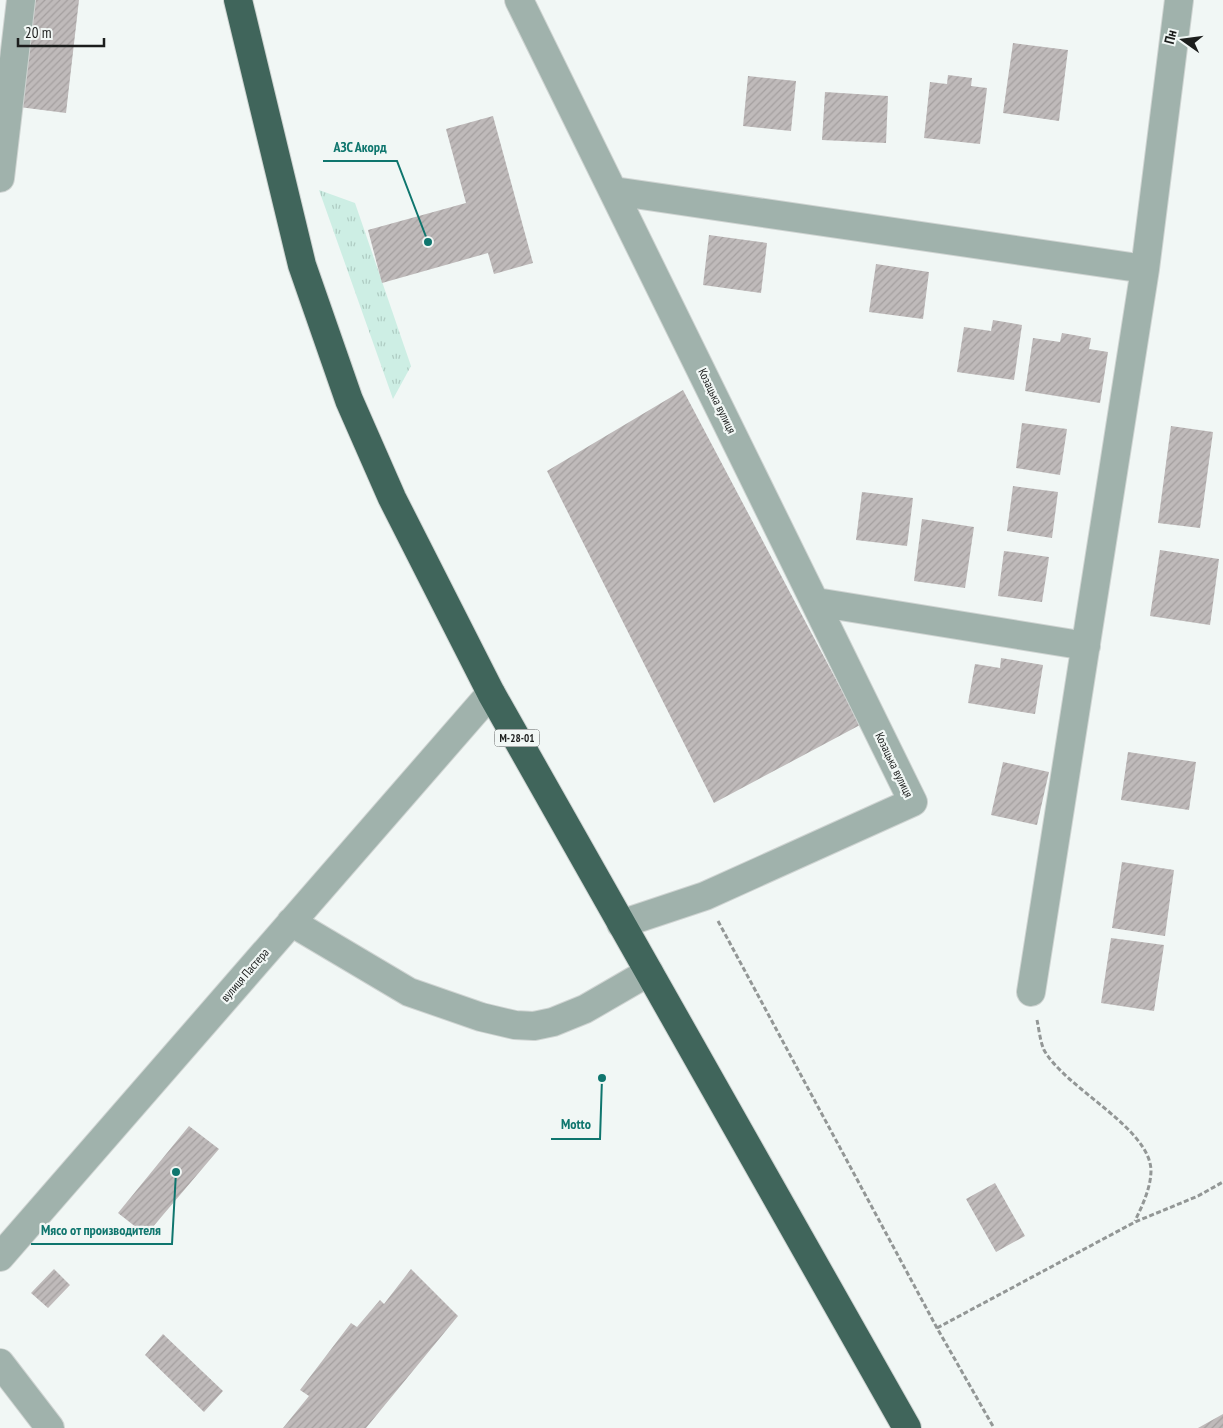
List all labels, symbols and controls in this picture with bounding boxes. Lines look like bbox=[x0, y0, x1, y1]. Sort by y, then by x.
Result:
scale bar bbox=[18, 15, 104, 47]
north arrow bbox=[1158, 15, 1208, 65]
text: 20 m bbox=[25, 23, 51, 42]
text: Пн bbox=[1160, 28, 1181, 46]
callout: АЗС Акорд bbox=[323, 132, 397, 161]
text: АЗС Акорд bbox=[332, 138, 387, 156]
street label: Козацька вулиця bbox=[695, 366, 740, 436]
road number: М-28-01 bbox=[494, 730, 540, 746]
street label: Козацька вулиця bbox=[872, 730, 917, 800]
street label: вулиця Пастера bbox=[217, 945, 272, 1004]
callout: Motto bbox=[551, 1110, 600, 1139]
text: Motto bbox=[561, 1115, 591, 1133]
callout: Мясо от производителя bbox=[31, 1215, 172, 1244]
text: Мясо от производителя bbox=[41, 1221, 161, 1239]

